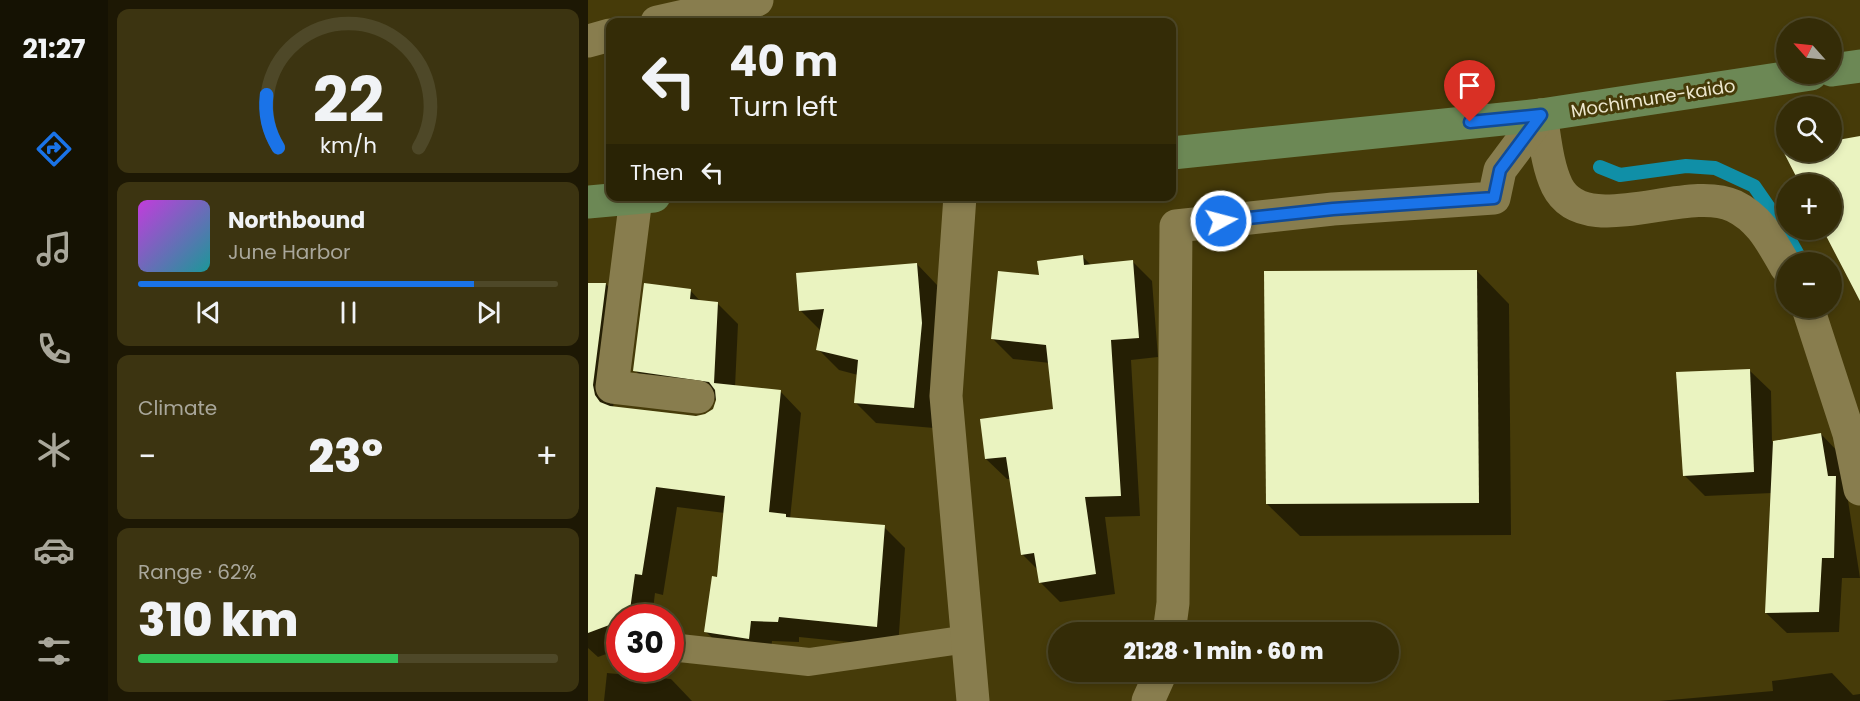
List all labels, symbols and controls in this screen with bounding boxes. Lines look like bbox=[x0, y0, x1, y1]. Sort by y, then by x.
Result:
north arrow bbox=[1776, 18, 1842, 84]
map controls bbox=[1776, 18, 1842, 318]
text: 21:27 bbox=[22, 30, 86, 67]
text: 40 m bbox=[729, 32, 838, 91]
icon: left bbox=[630, 42, 708, 120]
text: 22 bbox=[312, 56, 384, 144]
pin bbox=[1444, 60, 1495, 122]
icon: arrive bbox=[1453, 69, 1486, 102]
street label: Mochimune-kaido bbox=[1569, 73, 1737, 123]
text: Turn left bbox=[729, 88, 838, 125]
button: search bbox=[1776, 96, 1842, 162]
icon: directions bbox=[33, 128, 75, 170]
text: km/h bbox=[319, 130, 377, 161]
icon: left bbox=[696, 156, 729, 189]
text: Then bbox=[630, 157, 684, 188]
button: + bbox=[1776, 174, 1842, 240]
position arrow bbox=[1189, 189, 1253, 253]
text: Northbound bbox=[228, 205, 365, 236]
icon: music bbox=[33, 228, 75, 270]
text: June Harbor bbox=[228, 238, 351, 266]
button: − bbox=[1776, 252, 1842, 318]
icon: previous bbox=[192, 296, 225, 329]
icon: pause bbox=[332, 296, 365, 329]
icon: next bbox=[472, 296, 505, 329]
icon: phone bbox=[33, 328, 75, 370]
text: Climate bbox=[138, 394, 217, 422]
text: 23° bbox=[308, 425, 383, 488]
icon: climate bbox=[33, 429, 75, 471]
text: − bbox=[138, 433, 156, 480]
text: + bbox=[535, 433, 558, 480]
icon: car bbox=[33, 529, 75, 571]
text: Range · 62% bbox=[138, 558, 257, 586]
text: 310 km bbox=[138, 589, 298, 652]
speed limit sign: 30 bbox=[606, 604, 684, 682]
icon: filters bbox=[33, 630, 75, 672]
text: 21:28 · 1 min · 60 m bbox=[1124, 636, 1323, 667]

